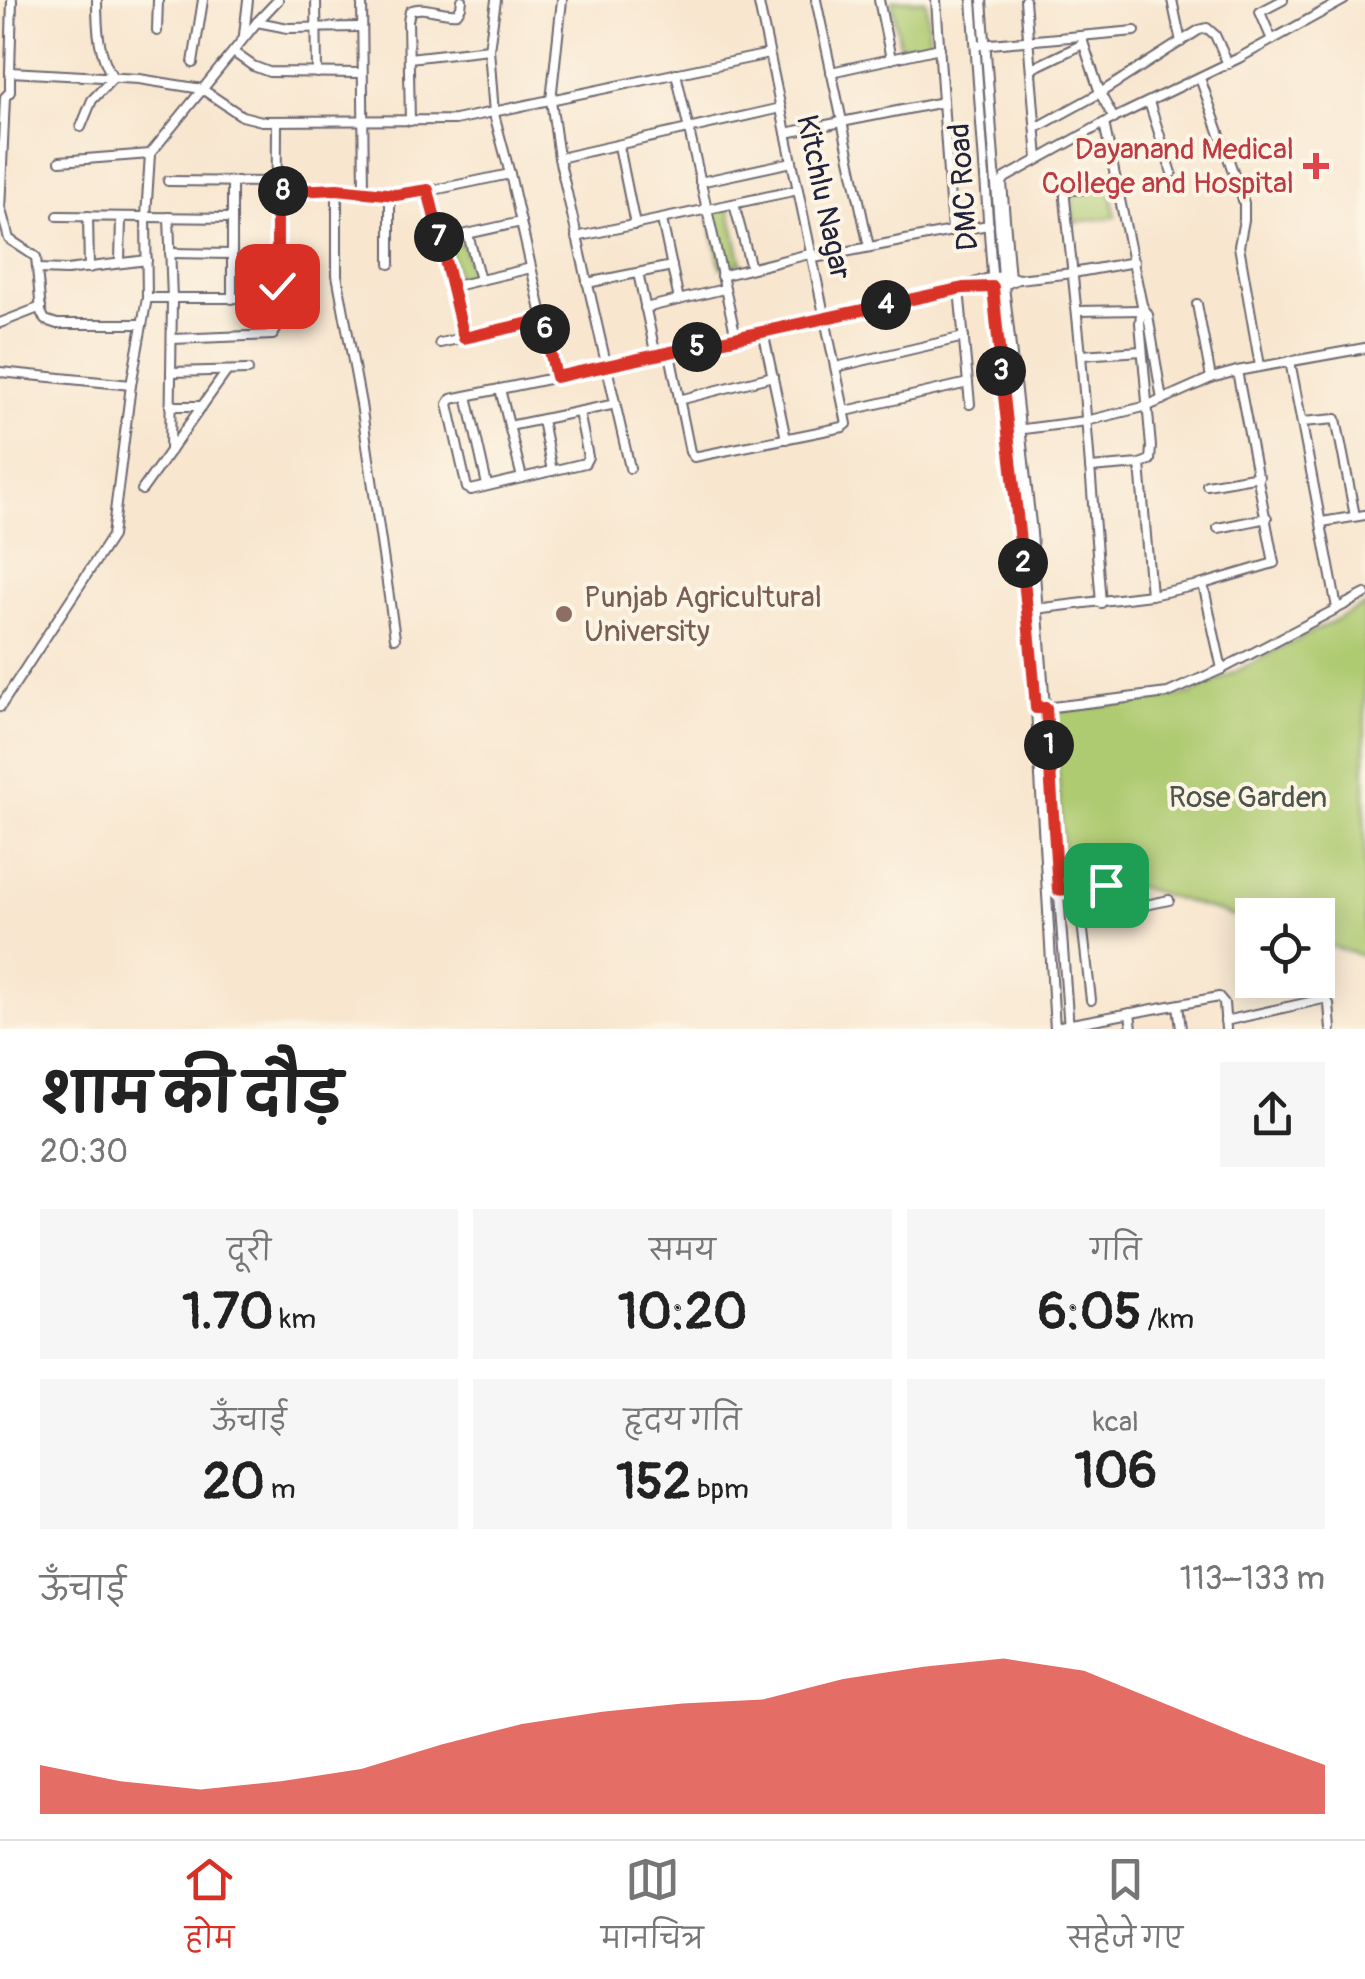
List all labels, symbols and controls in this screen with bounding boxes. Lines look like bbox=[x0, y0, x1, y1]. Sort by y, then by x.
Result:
street label: Kitchlu Nagar bbox=[788, 111, 859, 283]
street label: DMC Road bbox=[941, 122, 986, 252]
place label: Dayanand Medical College and Hospital bbox=[1041, 131, 1294, 202]
marker: Dayanand Medical College and Hospital bbox=[1303, 153, 1329, 179]
pin: 8 bbox=[258, 166, 308, 216]
text: 8 bbox=[276, 173, 290, 208]
pin: 7 bbox=[414, 212, 464, 262]
text: 7 bbox=[432, 219, 446, 254]
pin bbox=[235, 244, 320, 329]
icon: check bbox=[250, 259, 305, 314]
pin: 4 bbox=[861, 280, 911, 330]
text: 4 bbox=[878, 287, 894, 322]
pin: 6 bbox=[520, 304, 570, 354]
text: 6 bbox=[537, 311, 553, 346]
pin: 5 bbox=[672, 322, 722, 372]
text: 5 bbox=[689, 329, 705, 364]
pin: 3 bbox=[976, 346, 1026, 396]
text: 3 bbox=[993, 353, 1009, 388]
pin: 2 bbox=[998, 538, 1048, 588]
text: 2 bbox=[1015, 545, 1031, 580]
place label: Punjab Agricultural University bbox=[584, 579, 822, 650]
marker: Punjab Agricultural University bbox=[553, 603, 575, 625]
pin: 1 bbox=[1024, 720, 1074, 770]
text: 1 bbox=[1044, 727, 1054, 762]
park label: Rose Garden bbox=[1169, 779, 1327, 816]
pin bbox=[1064, 843, 1149, 928]
icon: arrive bbox=[1079, 858, 1134, 913]
map controls bbox=[1235, 898, 1335, 998]
button: locate bbox=[1235, 898, 1335, 998]
text: शाम की दौड़ bbox=[40, 1060, 342, 1129]
button: share bbox=[1220, 1062, 1325, 1167]
text: 20:30 bbox=[40, 1132, 128, 1172]
text: दूरी bbox=[227, 1234, 271, 1269]
text: समय bbox=[649, 1234, 716, 1269]
text: गति bbox=[1090, 1234, 1141, 1269]
text: 1.70 bbox=[182, 1281, 273, 1344]
text: 10:20 bbox=[618, 1281, 747, 1344]
text: 6:05 bbox=[1038, 1281, 1141, 1344]
text: km bbox=[273, 1302, 316, 1337]
text: /km bbox=[1141, 1302, 1194, 1337]
text: ऊँचाई bbox=[212, 1404, 287, 1439]
text: हृदय गति bbox=[624, 1404, 741, 1439]
text: kcal bbox=[1093, 1405, 1139, 1440]
text: 106 bbox=[1074, 1440, 1157, 1503]
text: 20 bbox=[203, 1451, 265, 1514]
text: 152 bbox=[616, 1451, 691, 1514]
text: m bbox=[265, 1472, 296, 1507]
text: bpm bbox=[691, 1472, 749, 1507]
text: 113–133 m bbox=[1180, 1559, 1325, 1599]
text: ऊँचाई bbox=[40, 1570, 126, 1610]
tab: होम bbox=[182, 1852, 237, 1969]
tab: मानचित्र bbox=[601, 1852, 704, 1969]
tab: सहेजे गए bbox=[1068, 1852, 1183, 1969]

